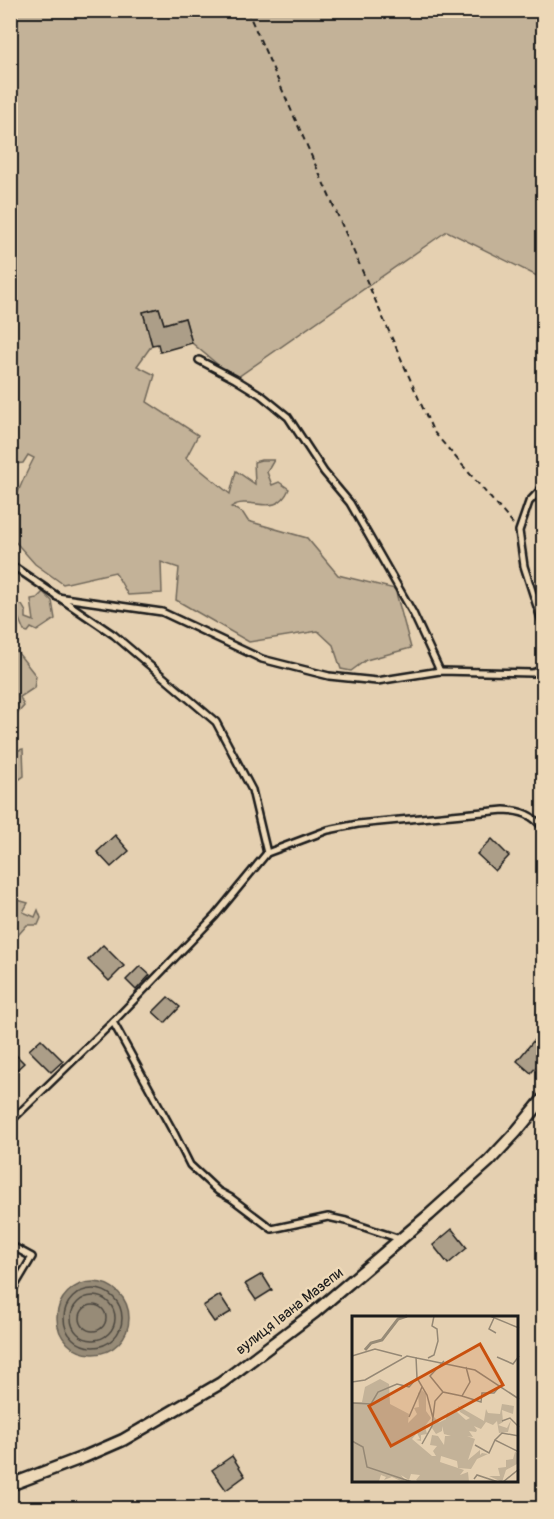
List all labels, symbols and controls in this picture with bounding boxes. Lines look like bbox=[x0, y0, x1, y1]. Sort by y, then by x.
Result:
street label: вулиця Івана Мазепи bbox=[232, 1263, 347, 1359]
inset map bbox=[352, 1316, 518, 1483]

